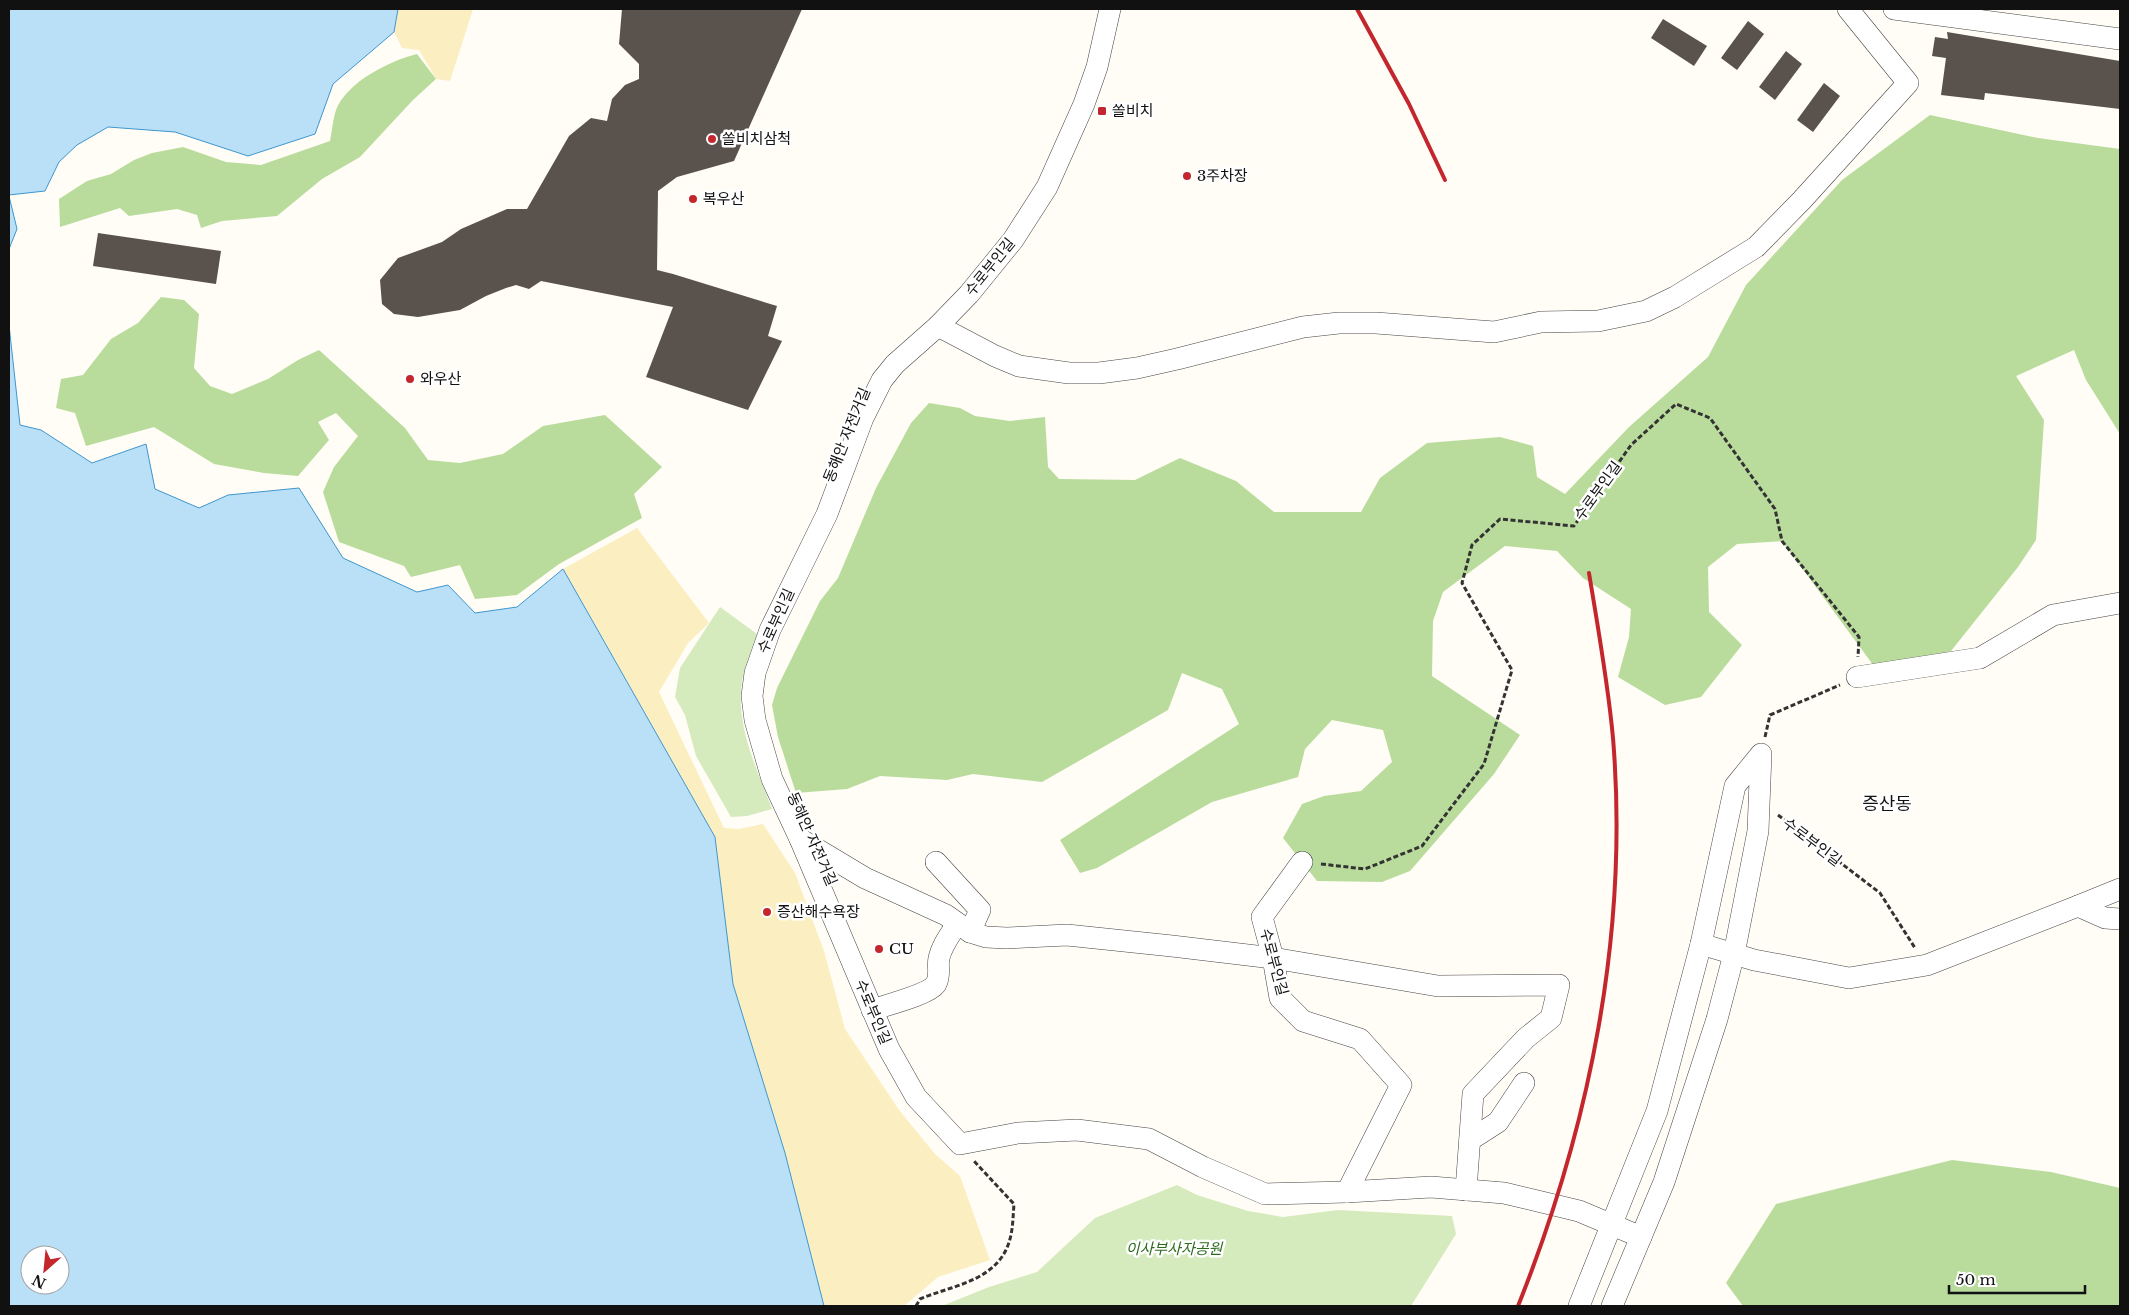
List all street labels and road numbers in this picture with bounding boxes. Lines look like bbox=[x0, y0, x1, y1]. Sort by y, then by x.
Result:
street label: 수로부인길 bbox=[961, 234, 1019, 299]
street label: 동해안 자전거길 bbox=[819, 384, 874, 485]
street label: 수로부인길 bbox=[1570, 457, 1626, 524]
street label: 수로부인길 bbox=[753, 585, 798, 656]
street label: 동해안 자전거길 bbox=[783, 789, 842, 889]
street label: 수로부인길 bbox=[1779, 813, 1846, 870]
street label: 수로부인길 bbox=[1256, 926, 1293, 998]
street label: 수로부인길 bbox=[851, 976, 896, 1047]

